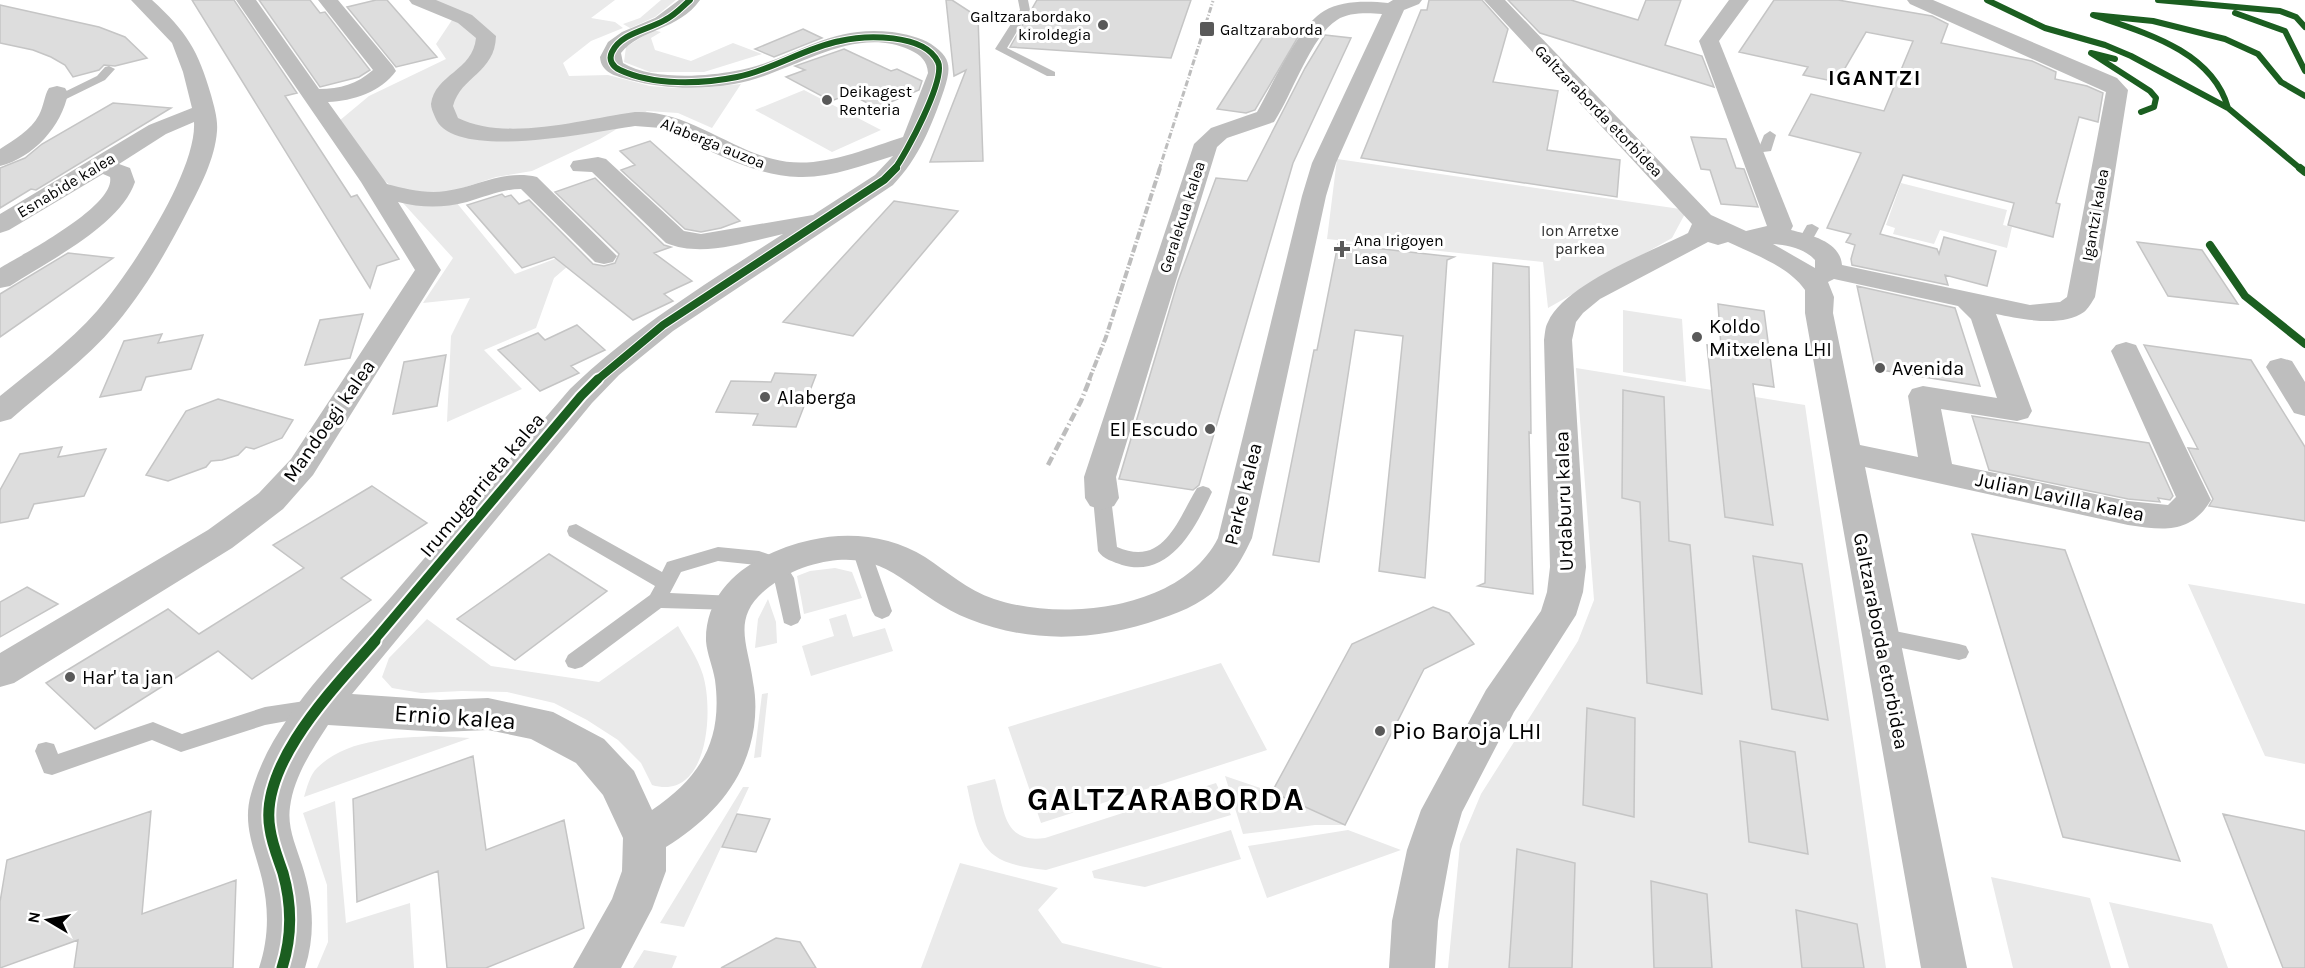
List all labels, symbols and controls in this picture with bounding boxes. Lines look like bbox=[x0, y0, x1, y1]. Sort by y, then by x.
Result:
place label: Galtzarabordako kiroldegia bbox=[970, 7, 1091, 44]
marker: Galtzarabordako kiroldegia bbox=[1096, 18, 1110, 32]
marker: Galtzaraborda bbox=[1198, 20, 1216, 38]
place label: Galtzaraborda bbox=[1220, 20, 1323, 39]
street label: Galtzaraborda etorbidea bbox=[1531, 41, 1667, 181]
district label: IGANTZI bbox=[1828, 65, 1922, 91]
place label: Deikagest Renteria bbox=[839, 82, 912, 119]
marker: Deikagest Renteria bbox=[820, 93, 834, 107]
street label: Alaberga auzoa bbox=[658, 113, 768, 173]
street label: Esnabide kalea bbox=[14, 148, 118, 222]
street label: Geralekua kalea bbox=[1155, 159, 1209, 275]
street label: Igantzi kalea bbox=[2078, 167, 2112, 263]
park label: Ion Arretxe parkea bbox=[1541, 221, 1619, 258]
place label: Ana Irigoyen Lasa bbox=[1354, 231, 1444, 268]
marker: Ana Irigoyen Lasa bbox=[1335, 242, 1349, 256]
place label: Koldo Mitxelena LHI bbox=[1709, 315, 1832, 361]
marker: Koldo Mitxelena LHI bbox=[1690, 330, 1704, 344]
street label: Mandoegi kalea bbox=[278, 355, 380, 487]
place label: Avenida bbox=[1892, 357, 1964, 380]
marker: Avenida bbox=[1873, 361, 1887, 375]
place label: Alaberga bbox=[777, 386, 856, 409]
marker: Alaberga bbox=[758, 390, 772, 404]
street label: Irumugarrieta kalea bbox=[415, 408, 549, 562]
place label: El Escudo bbox=[1109, 418, 1198, 441]
marker: El Escudo bbox=[1203, 422, 1217, 436]
street label: Urdaburu kalea bbox=[1550, 430, 1578, 572]
street label: Parke kalea bbox=[1219, 440, 1267, 548]
street label: Julian Lavilla kalea bbox=[1973, 468, 2147, 526]
street label: Galtzaraborda etorbidea bbox=[1849, 531, 1913, 751]
place label: Har' ta jan bbox=[82, 666, 174, 689]
marker: Har' ta jan bbox=[63, 670, 77, 684]
street label: Ernio kalea bbox=[393, 699, 517, 735]
place label: Pio Baroja LHI bbox=[1392, 717, 1542, 745]
marker: Pio Baroja LHI bbox=[1373, 724, 1387, 738]
district label: GALTZARABORDA bbox=[1027, 781, 1305, 818]
north arrow bbox=[18, 890, 78, 950]
text: N bbox=[23, 910, 44, 925]

